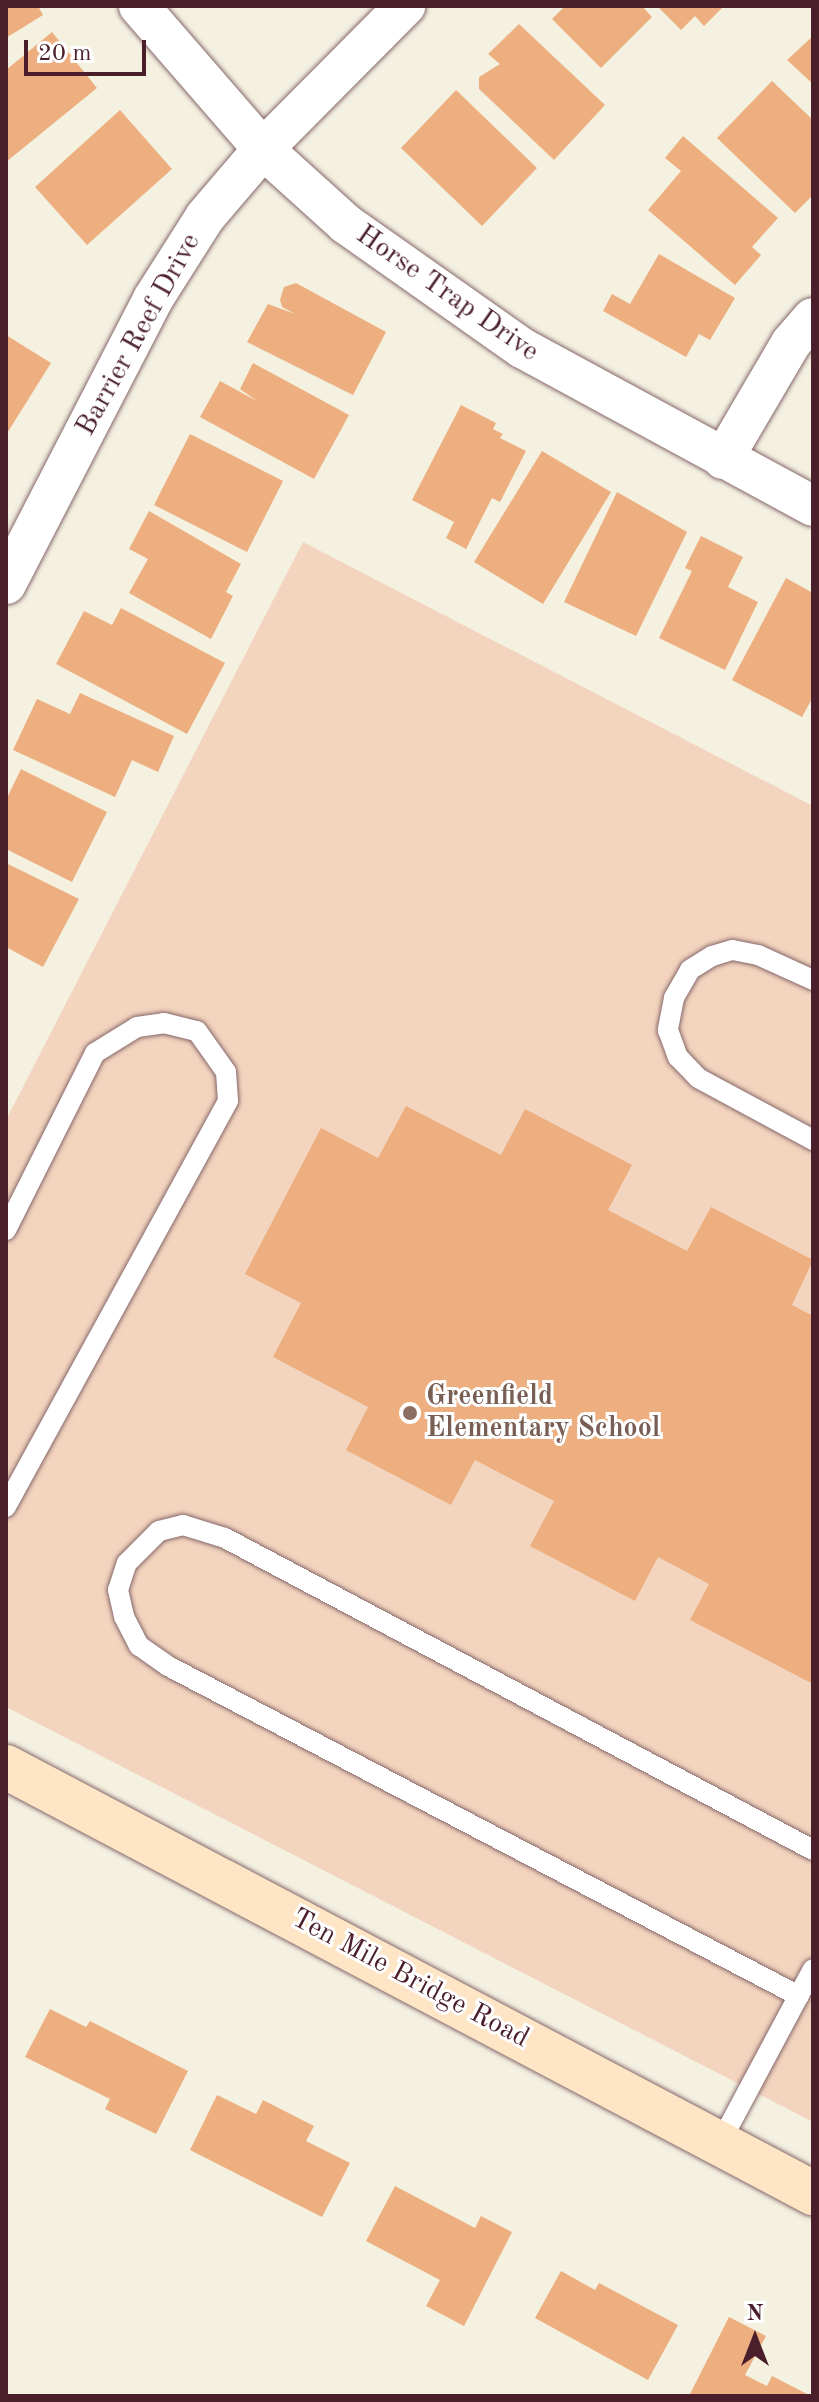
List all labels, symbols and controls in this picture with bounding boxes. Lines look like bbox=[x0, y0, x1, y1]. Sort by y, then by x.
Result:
scale bar bbox=[28, 24, 150, 74]
text: 20 m bbox=[38, 42, 92, 66]
street label: Horse Trap Drive bbox=[349, 219, 545, 369]
street label: Barrier Reef Drive bbox=[70, 228, 208, 442]
place label: Greenfield Elementary School bbox=[426, 1380, 660, 1446]
marker: Greenfield Elementary School bbox=[401, 1404, 419, 1422]
street label: Ten Mile Bridge Road bbox=[285, 1902, 535, 2056]
north arrow bbox=[715, 2298, 795, 2378]
text: N bbox=[747, 2303, 763, 2325]

